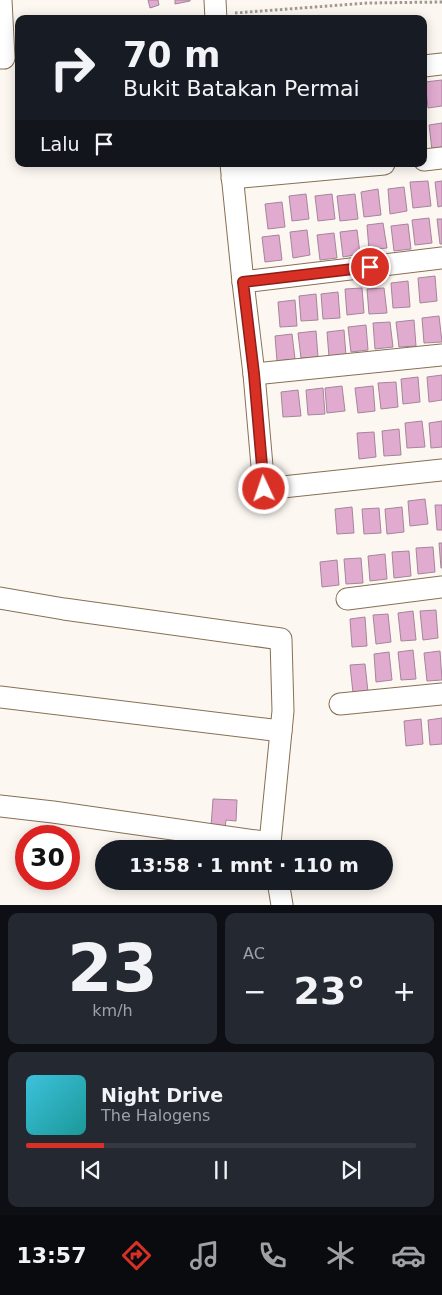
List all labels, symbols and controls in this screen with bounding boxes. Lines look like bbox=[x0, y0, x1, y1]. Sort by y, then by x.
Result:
icon: right bbox=[40, 35, 105, 100]
text: 70 m bbox=[123, 35, 220, 75]
text: Bukit Batakan Permai bbox=[123, 76, 360, 101]
icon: arrive bbox=[90, 130, 118, 158]
text: Lalu bbox=[40, 133, 80, 155]
pin bbox=[349, 246, 391, 288]
icon: arrive bbox=[356, 253, 384, 281]
position arrow bbox=[237, 462, 289, 514]
speed limit sign: 30 bbox=[15, 825, 80, 890]
text: 13:58 · 1 mnt · 110 m bbox=[129, 854, 359, 876]
text: 23 bbox=[67, 931, 158, 1006]
text: AC bbox=[243, 944, 265, 963]
text: 23° bbox=[294, 969, 365, 1013]
text: − bbox=[243, 975, 266, 1008]
text: + bbox=[393, 975, 416, 1008]
text: km/h bbox=[92, 1001, 133, 1020]
text: Night Drive bbox=[101, 1084, 223, 1106]
text: The Halogens bbox=[101, 1106, 210, 1125]
icon: previous bbox=[77, 1156, 105, 1184]
icon: pause bbox=[207, 1156, 235, 1184]
icon: next bbox=[337, 1156, 365, 1184]
icon: directions bbox=[119, 1238, 154, 1273]
icon: music bbox=[187, 1238, 222, 1273]
icon: phone bbox=[255, 1238, 290, 1273]
icon: climate bbox=[323, 1238, 358, 1273]
icon: car bbox=[391, 1238, 426, 1273]
text: 13:57 bbox=[16, 1243, 86, 1268]

